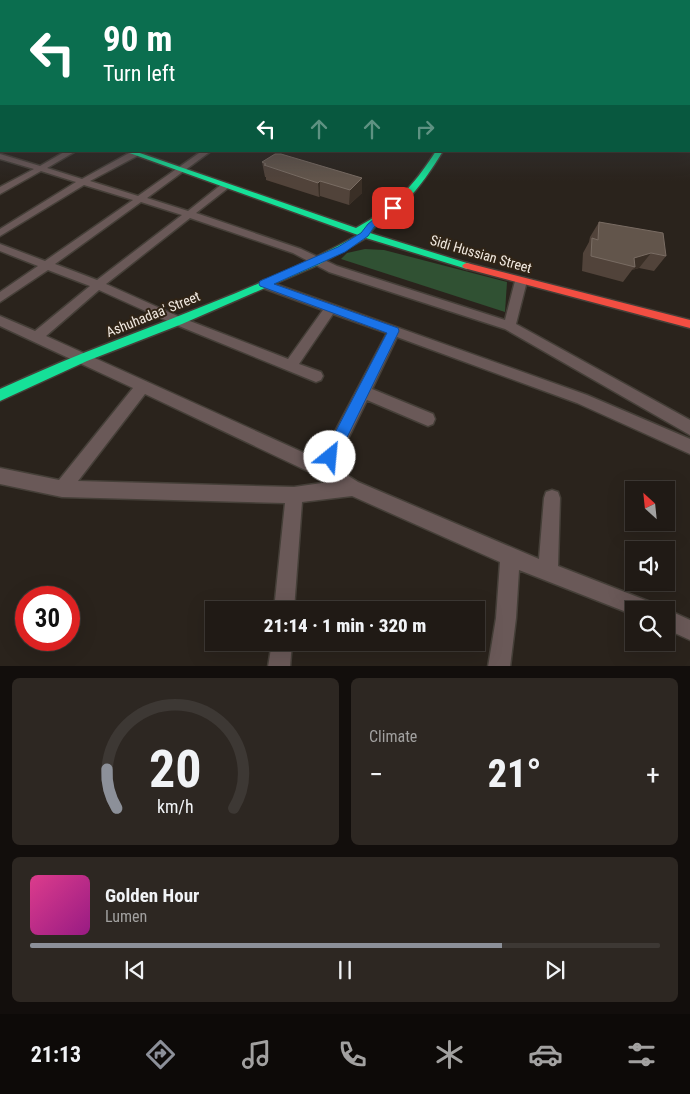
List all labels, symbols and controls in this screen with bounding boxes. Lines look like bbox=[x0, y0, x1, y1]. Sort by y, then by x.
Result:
text: 90 m bbox=[103, 19, 172, 60]
icon: left bbox=[20, 20, 85, 85]
text: Turn left bbox=[103, 61, 175, 86]
icon: left bbox=[252, 115, 280, 143]
icon: ahead bbox=[305, 115, 333, 143]
icon: ahead bbox=[358, 115, 386, 143]
icon: right bbox=[411, 115, 439, 143]
pin bbox=[372, 187, 414, 229]
icon: arrive bbox=[379, 194, 407, 222]
street label: Sidi Hussian Street bbox=[428, 232, 534, 276]
street label: Ashuhadaa' Street bbox=[104, 288, 202, 340]
position arrow bbox=[303, 430, 355, 482]
north arrow bbox=[625, 481, 675, 531]
map controls bbox=[625, 481, 675, 651]
button: sound bbox=[625, 541, 675, 591]
speed limit sign: 30 bbox=[15, 586, 80, 651]
button: search bbox=[625, 601, 675, 651]
text: 21:14 · 1 min · 320 m bbox=[264, 614, 426, 637]
text: Climate bbox=[369, 727, 417, 746]
text: 20 bbox=[149, 739, 202, 800]
text: 21° bbox=[488, 752, 541, 796]
text: − bbox=[369, 758, 383, 791]
text: + bbox=[646, 758, 660, 791]
text: km/h bbox=[157, 796, 194, 817]
text: Golden Hour bbox=[105, 884, 199, 907]
text: Lumen bbox=[105, 907, 147, 926]
icon: previous bbox=[121, 956, 149, 984]
icon: pause bbox=[331, 956, 359, 984]
icon: next bbox=[541, 956, 569, 984]
icon: directions bbox=[143, 1037, 178, 1072]
icon: music bbox=[239, 1037, 274, 1072]
icon: phone bbox=[335, 1037, 370, 1072]
icon: climate bbox=[432, 1037, 467, 1072]
icon: car bbox=[528, 1037, 563, 1072]
icon: filters bbox=[624, 1037, 659, 1072]
text: 21:13 bbox=[31, 1042, 81, 1067]

